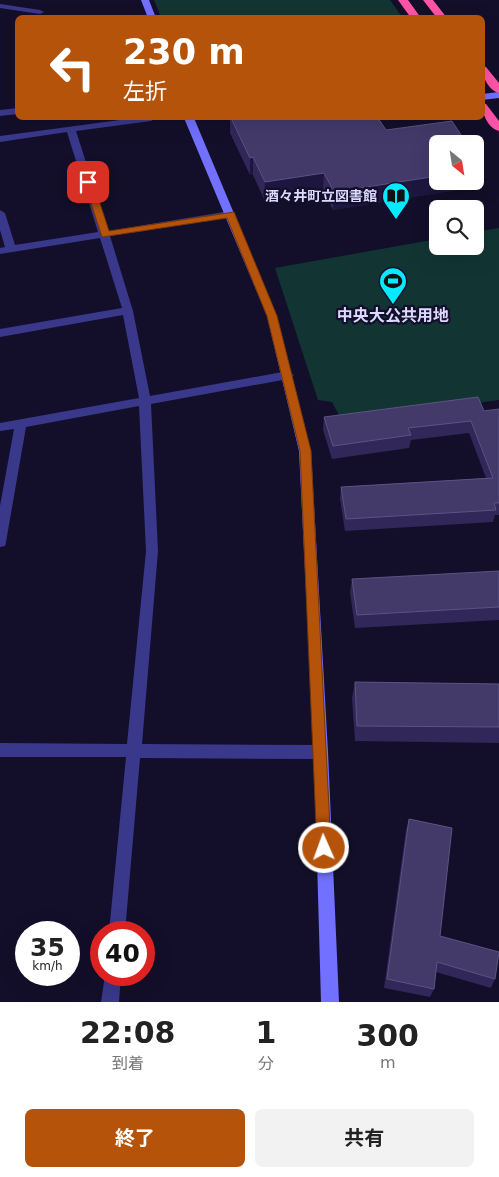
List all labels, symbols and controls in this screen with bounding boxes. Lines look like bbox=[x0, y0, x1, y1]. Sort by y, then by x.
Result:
text: 230 m bbox=[123, 32, 245, 72]
icon: left bbox=[40, 35, 105, 100]
text: 左折 bbox=[123, 79, 167, 104]
north arrow bbox=[429, 135, 484, 190]
map controls bbox=[429, 135, 484, 255]
pin bbox=[67, 161, 109, 203]
icon: arrive bbox=[74, 168, 102, 196]
library icon: 酒々井町立図書館 bbox=[381, 181, 411, 220]
place label: 酒々井町立図書館 bbox=[265, 188, 377, 204]
button: search bbox=[429, 200, 484, 255]
sports icon: 中央大公共用地 bbox=[378, 266, 408, 305]
place label: 中央大公共用地 bbox=[337, 306, 449, 325]
position arrow bbox=[297, 821, 349, 873]
speed limit sign: 40 bbox=[90, 921, 155, 986]
text: 35 bbox=[30, 933, 65, 962]
text: km/h bbox=[32, 959, 63, 973]
text: 22:08 bbox=[80, 1015, 176, 1050]
text: 1 bbox=[256, 1015, 276, 1050]
text: 300 bbox=[356, 1018, 419, 1053]
text: m bbox=[380, 1053, 395, 1072]
text: 到着 bbox=[112, 1054, 144, 1073]
text: 分 bbox=[258, 1054, 274, 1073]
button: 終了 bbox=[25, 1109, 245, 1167]
button: 共有 bbox=[255, 1109, 474, 1167]

